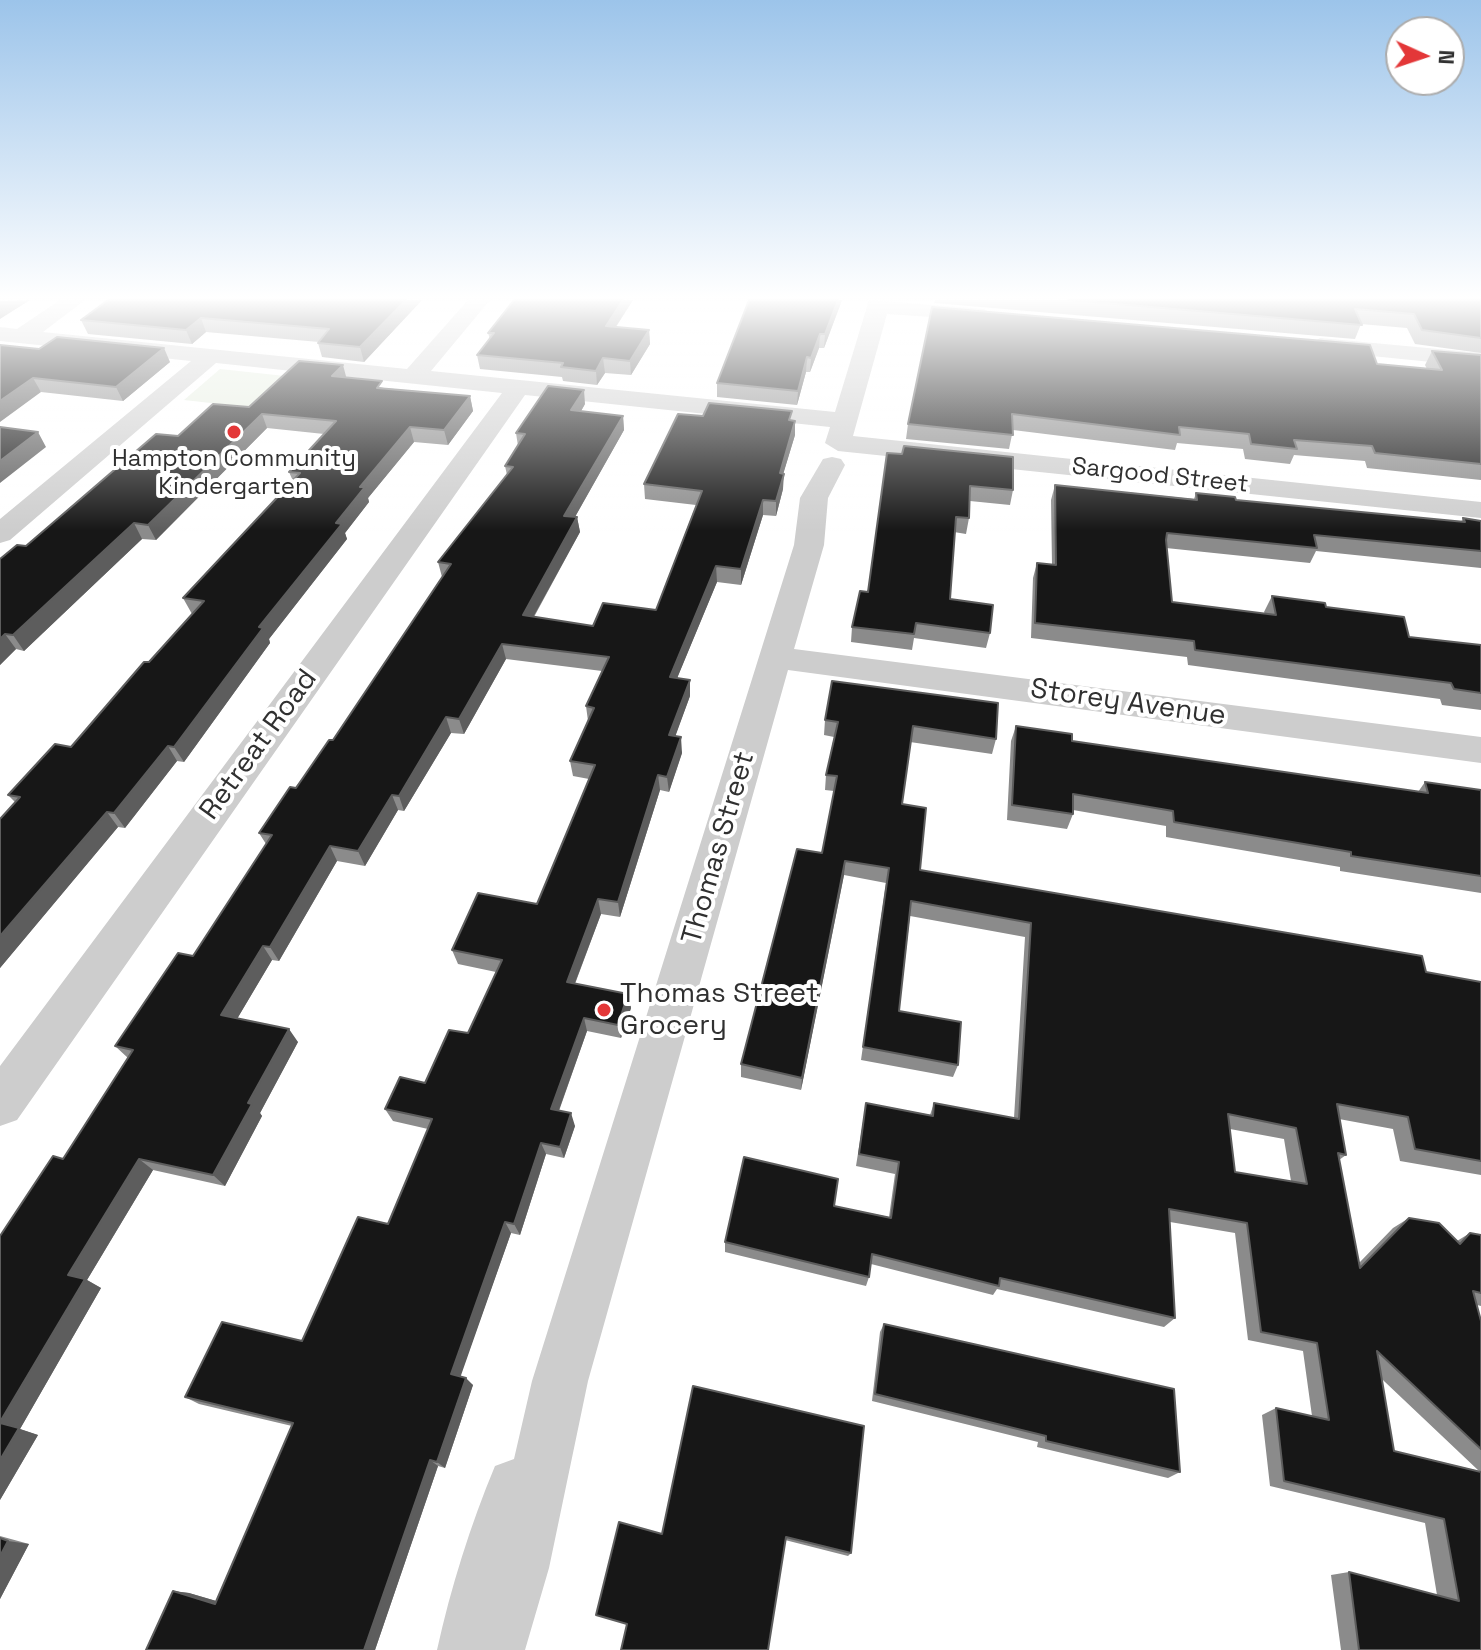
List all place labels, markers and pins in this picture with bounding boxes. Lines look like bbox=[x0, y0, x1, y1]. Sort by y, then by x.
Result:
marker: Hampton Community Kindergarten bbox=[225, 423, 243, 441]
place label: Hampton Community Kindergarten bbox=[112, 445, 356, 501]
place label: Thomas Street Grocery bbox=[620, 977, 819, 1043]
marker: Thomas Street Grocery bbox=[595, 1001, 613, 1019]

